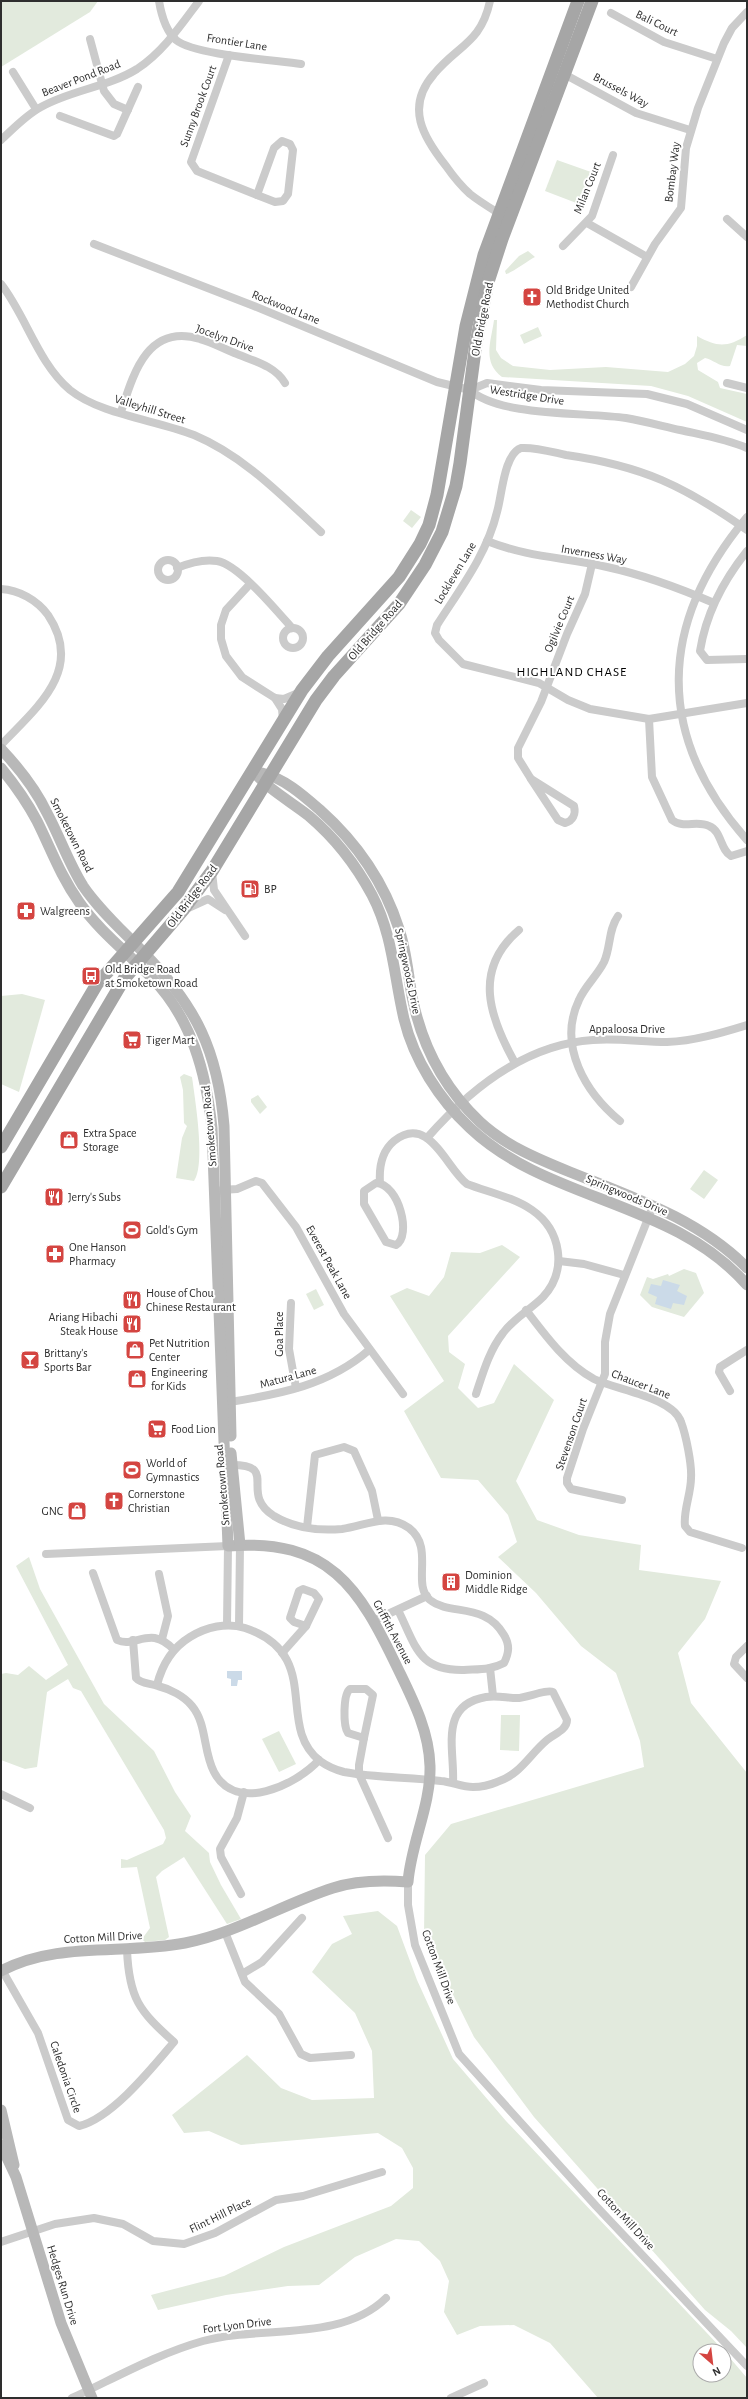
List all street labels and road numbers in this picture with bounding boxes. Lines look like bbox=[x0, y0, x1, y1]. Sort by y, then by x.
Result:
street label: Bali Court bbox=[634, 8, 680, 38]
street label: Frontier Lane bbox=[206, 31, 268, 53]
street label: Beaver Pond Road bbox=[40, 57, 122, 99]
street label: Sunny Brook Court bbox=[178, 63, 219, 149]
street label: Brussels Way bbox=[591, 70, 651, 110]
street label: Bombay Way bbox=[662, 141, 683, 203]
street label: Milan Court bbox=[571, 160, 603, 216]
street label: Old Bridge Road bbox=[469, 281, 495, 357]
street label: Rockwood Lane bbox=[250, 288, 322, 326]
street label: Jocelyn Drive bbox=[194, 322, 256, 355]
street label: Westridge Drive bbox=[489, 383, 565, 407]
street label: Valleyhill Street bbox=[113, 393, 187, 426]
street label: Lockleven Lane bbox=[432, 540, 478, 606]
street label: Inverness Way bbox=[560, 542, 628, 567]
street label: Ogilvie Court bbox=[542, 594, 576, 654]
street label: Old Bridge Road bbox=[346, 598, 404, 662]
street label: Smoketown Road bbox=[48, 796, 96, 874]
street label: Old Bridge Road bbox=[165, 862, 219, 930]
street label: Springwoods Drive bbox=[393, 927, 423, 1015]
street label: Appaloosa Drive bbox=[589, 1023, 665, 1035]
street label: Smoketown Road bbox=[199, 1085, 219, 1167]
street label: Springwoods Drive bbox=[584, 1172, 670, 1218]
street label: Everest Peak Lane bbox=[304, 1223, 354, 1301]
street label: Goa Place bbox=[273, 1311, 285, 1357]
street label: Matura Lane bbox=[258, 1364, 318, 1390]
street label: Chaucer Lane bbox=[610, 1367, 672, 1401]
street label: Stevenson Court bbox=[553, 1396, 589, 1472]
street label: Smoketown Road bbox=[212, 1444, 232, 1526]
street label: Griffith Avenue bbox=[371, 1598, 415, 1666]
street label: Cotton Mill Drive bbox=[420, 1928, 458, 2006]
street label: Cotton Mill Drive bbox=[63, 1929, 143, 1945]
street label: Caledonia Circle bbox=[48, 2040, 84, 2114]
street label: Cotton Mill Drive bbox=[595, 2186, 657, 2252]
street label: Flint Hill Place bbox=[187, 2195, 253, 2235]
street label: Hedges Run Drive bbox=[45, 2244, 81, 2326]
street label: Fort Lyon Drive bbox=[202, 2315, 272, 2336]

